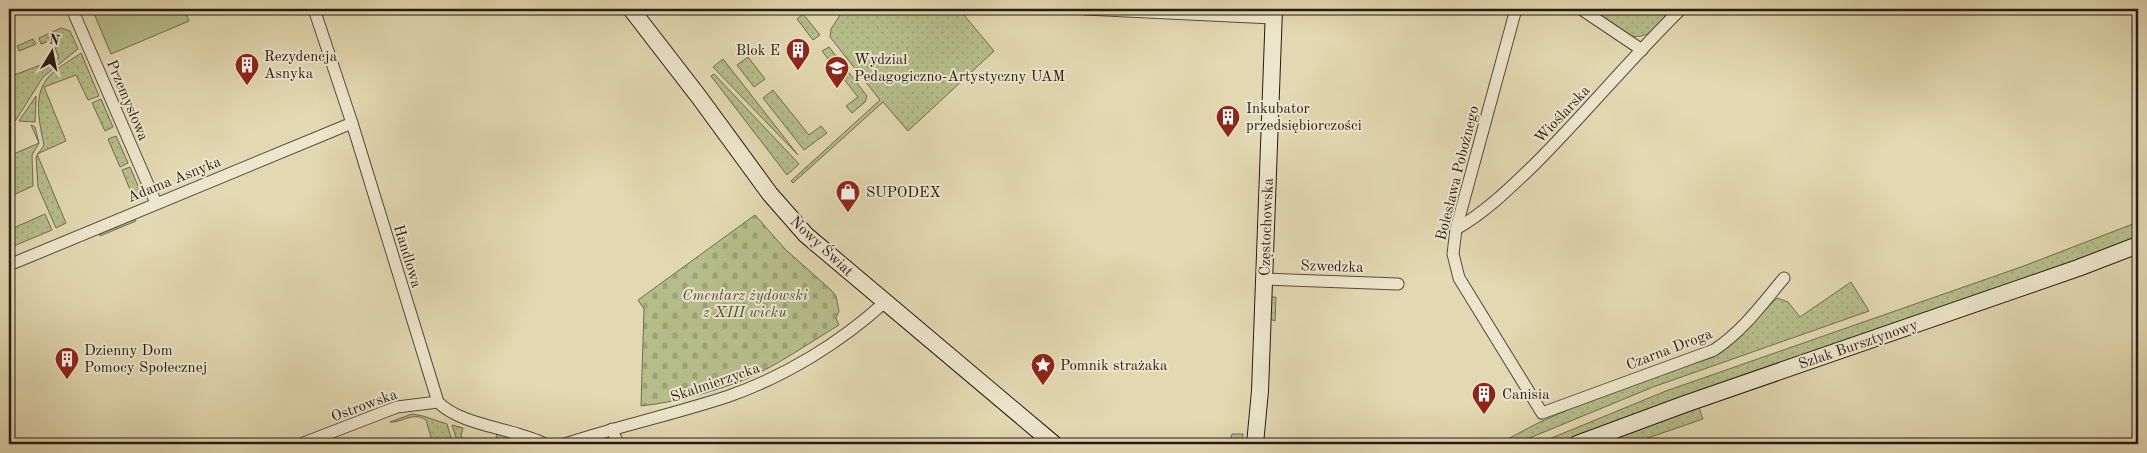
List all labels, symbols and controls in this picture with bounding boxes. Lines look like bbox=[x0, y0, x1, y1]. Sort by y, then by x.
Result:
north arrow bbox=[28, 28, 78, 78]
text: N bbox=[48, 32, 61, 48]
building icon: Blok E bbox=[785, 37, 811, 71]
place label: Blok E bbox=[736, 44, 780, 59]
place label: Rezydencja Asnyka bbox=[264, 50, 338, 82]
building icon: Rezydencja Asnyka bbox=[234, 52, 260, 86]
place label: Wydział Pedagogiczno-Artystyczny UAM bbox=[854, 53, 1065, 85]
school or university icon: Wydział Pedagogiczno-Artystyczny UAM bbox=[824, 55, 850, 89]
street label: Przemysłowa bbox=[103, 58, 151, 144]
street label: Wioślarska bbox=[1533, 83, 1594, 147]
place label: Inkubator przedsiębiorczości bbox=[1246, 102, 1362, 134]
building icon: Inkubator przedsiębiorczości bbox=[1215, 104, 1241, 138]
street label: Bolesława Pobożnego bbox=[1434, 104, 1482, 242]
street label: Adama Asnyka bbox=[126, 155, 224, 206]
street label: Częstochowska bbox=[1258, 177, 1277, 276]
shop icon: SUPODEX bbox=[835, 179, 861, 213]
place label: SUPODEX bbox=[866, 186, 941, 201]
street label: Nowy Świat bbox=[787, 211, 858, 280]
street label: Handlowa bbox=[390, 223, 423, 290]
street label: Szwedzka bbox=[1300, 259, 1364, 276]
park label: Cmentarz żydowski z XIII wieku bbox=[682, 289, 808, 321]
street label: Szlak Bursztynowy bbox=[1797, 318, 1920, 373]
street label: Czarna Droga bbox=[1624, 327, 1715, 374]
place label: Dzienny Dom Pomocy Społecznej bbox=[84, 344, 207, 376]
building icon: Dzienny Dom Pomocy Społecznej bbox=[54, 346, 80, 380]
place icon: Pomnik strażaka bbox=[1030, 352, 1056, 386]
place label: Pomnik strażaka bbox=[1060, 359, 1168, 374]
street label: Skalmierzycka bbox=[669, 361, 763, 406]
building icon: Canisia bbox=[1471, 381, 1497, 415]
street label: Ostrowska bbox=[330, 387, 400, 425]
place label: Canisia bbox=[1502, 388, 1550, 403]

